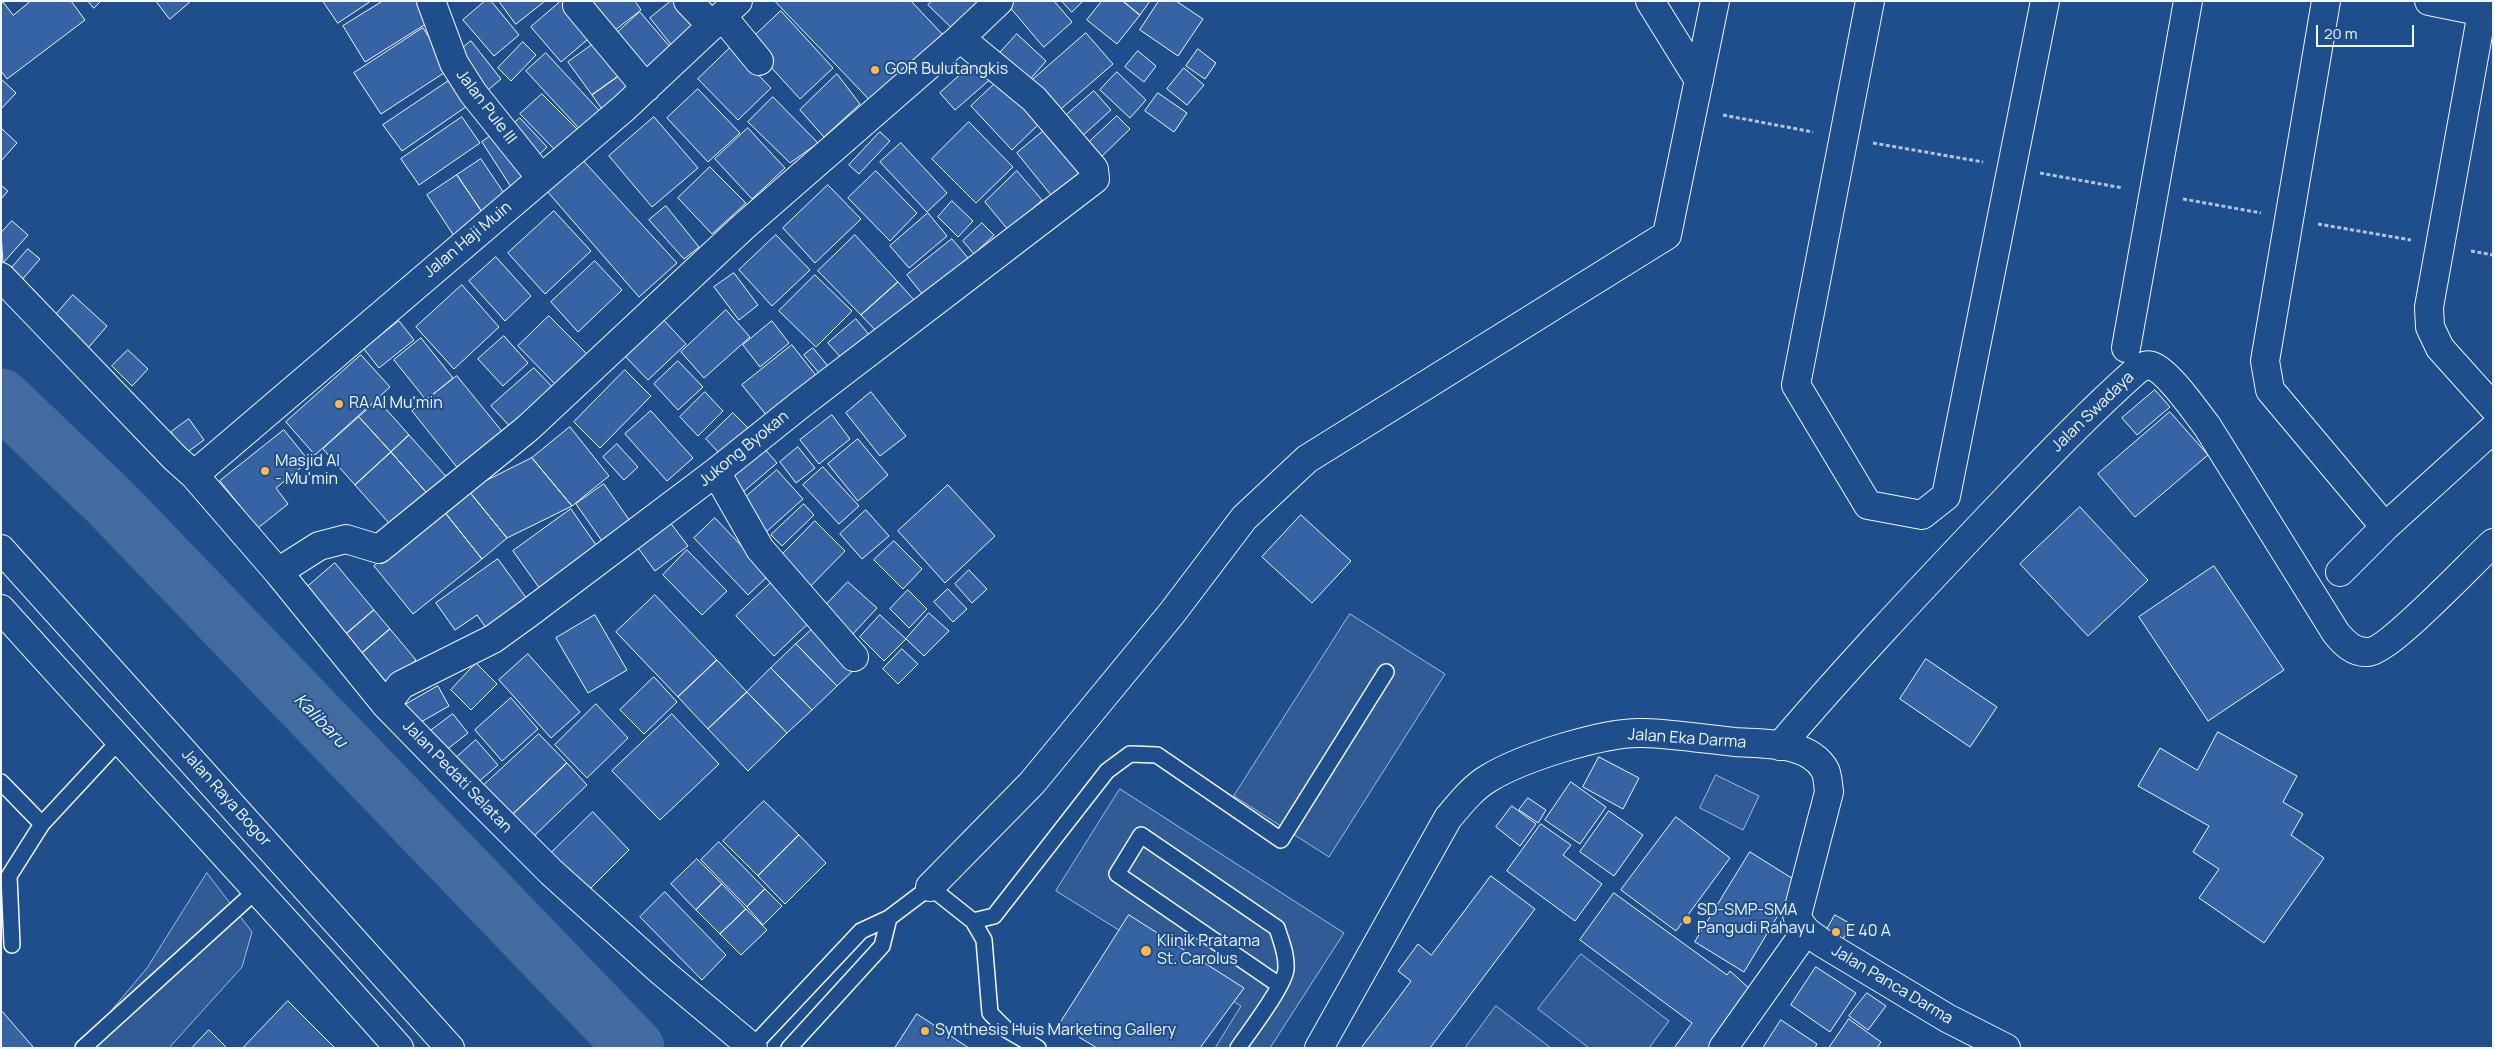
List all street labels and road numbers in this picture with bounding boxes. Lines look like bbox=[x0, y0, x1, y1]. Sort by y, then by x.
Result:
street label: Jalan Pule III bbox=[452, 66, 520, 148]
street label: Jalan Haji Muin bbox=[420, 198, 516, 282]
street label: Jalan Swadaya bbox=[2048, 368, 2138, 456]
street label: Jukong Byokan bbox=[695, 407, 793, 491]
street label: Jalan Pedati Selatan bbox=[398, 717, 516, 837]
street label: Jalan Eka Darma bbox=[1627, 725, 1747, 753]
street label: Jalan Raya Bogor bbox=[177, 745, 275, 851]
street label: Jalan Panca Darma bbox=[1828, 941, 1956, 1029]

